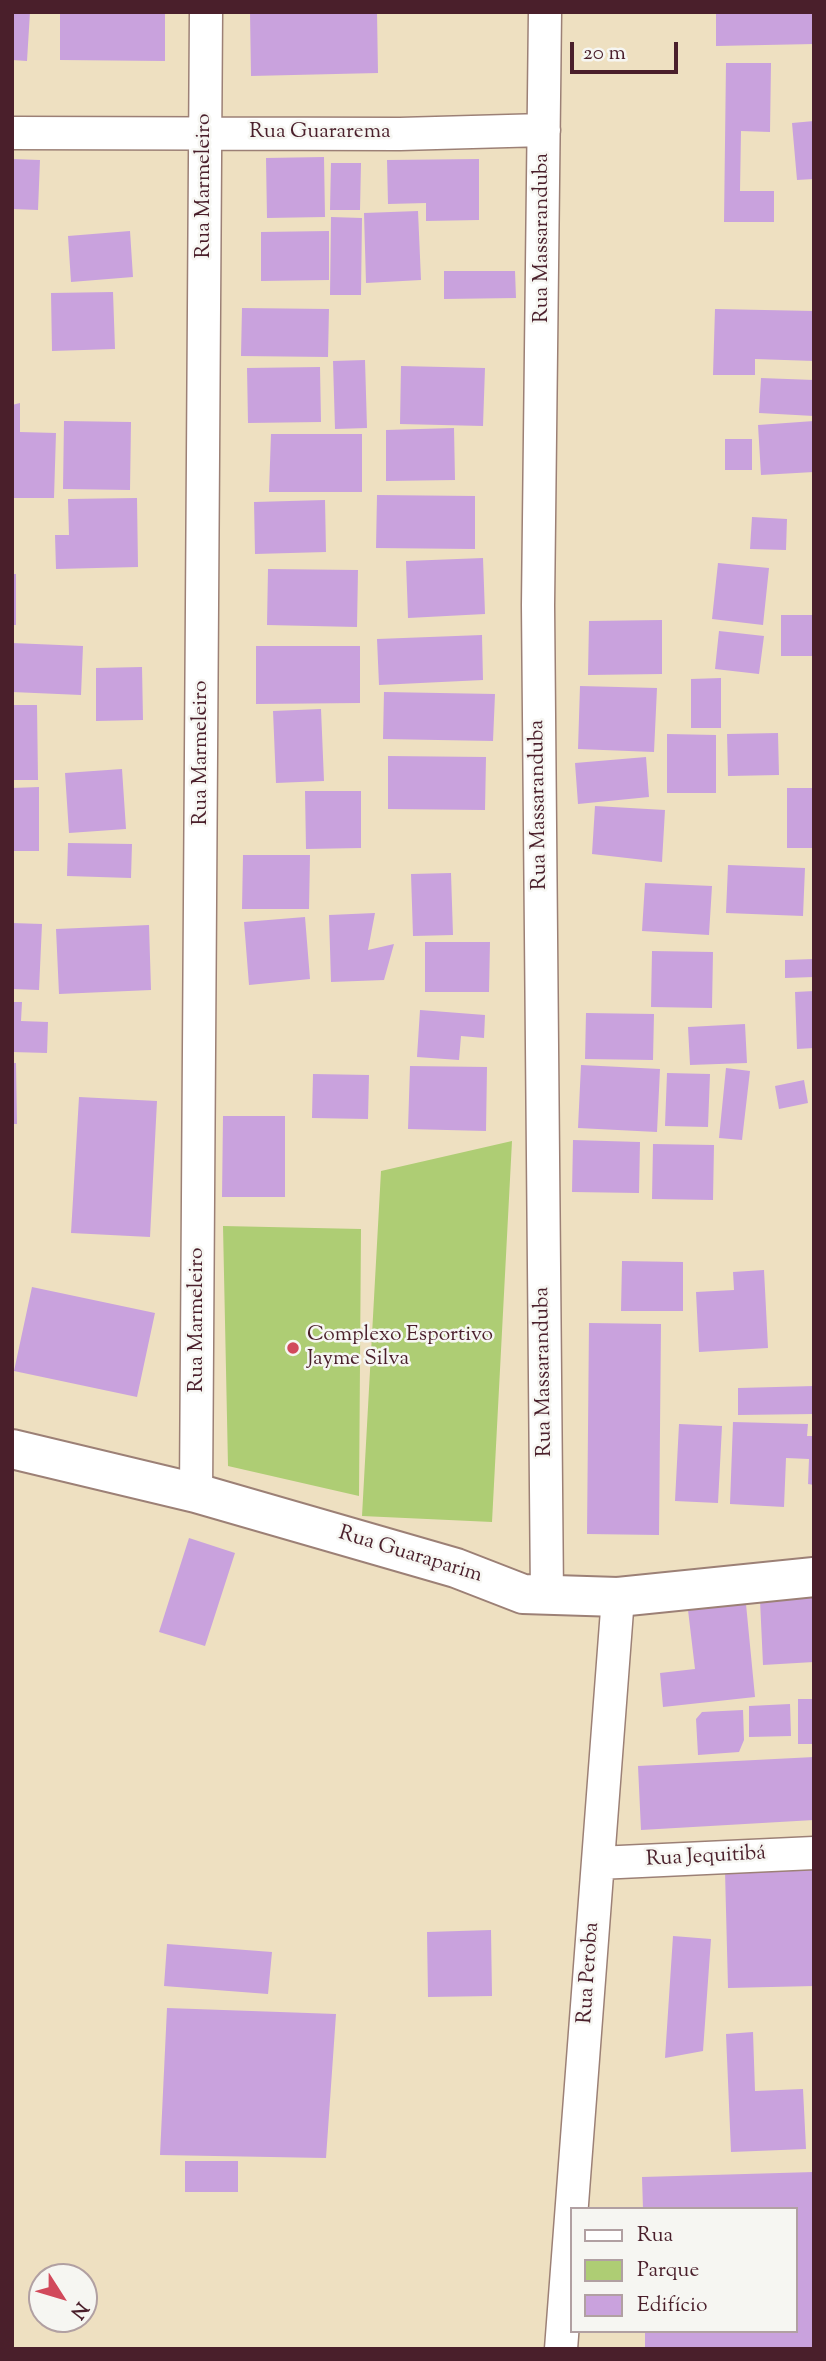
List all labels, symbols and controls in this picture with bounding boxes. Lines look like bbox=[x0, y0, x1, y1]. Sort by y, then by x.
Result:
scale bar bbox=[574, 28, 682, 72]
text: 20 m bbox=[583, 39, 626, 69]
street label: Rua Marmeleiro bbox=[192, 114, 218, 258]
street label: Rua Guararema bbox=[249, 120, 391, 146]
street label: Rua Massaranduba bbox=[530, 153, 556, 323]
street label: Rua Marmeleiro bbox=[189, 681, 215, 825]
street label: Rua Massaranduba bbox=[526, 720, 554, 890]
street label: Rua Marmeleiro bbox=[185, 1248, 211, 1392]
street label: Rua Massaranduba bbox=[531, 1287, 559, 1457]
place label: Complexo Esportivo Jayme Silva bbox=[307, 1323, 493, 1373]
marker: Complexo Esportivo Jayme Silva bbox=[285, 1340, 301, 1356]
street label: Rua Guaraparim bbox=[335, 1522, 485, 1590]
street label: Rua Jequitibá bbox=[645, 1842, 767, 1874]
street label: Rua Peroba bbox=[574, 1921, 606, 2025]
legend bbox=[570, 2207, 798, 2333]
text: Rua bbox=[637, 2221, 673, 2251]
text: Parque bbox=[637, 2256, 699, 2286]
north arrow bbox=[28, 2263, 98, 2333]
text: Edifício bbox=[637, 2291, 707, 2321]
text: N bbox=[63, 2296, 94, 2324]

